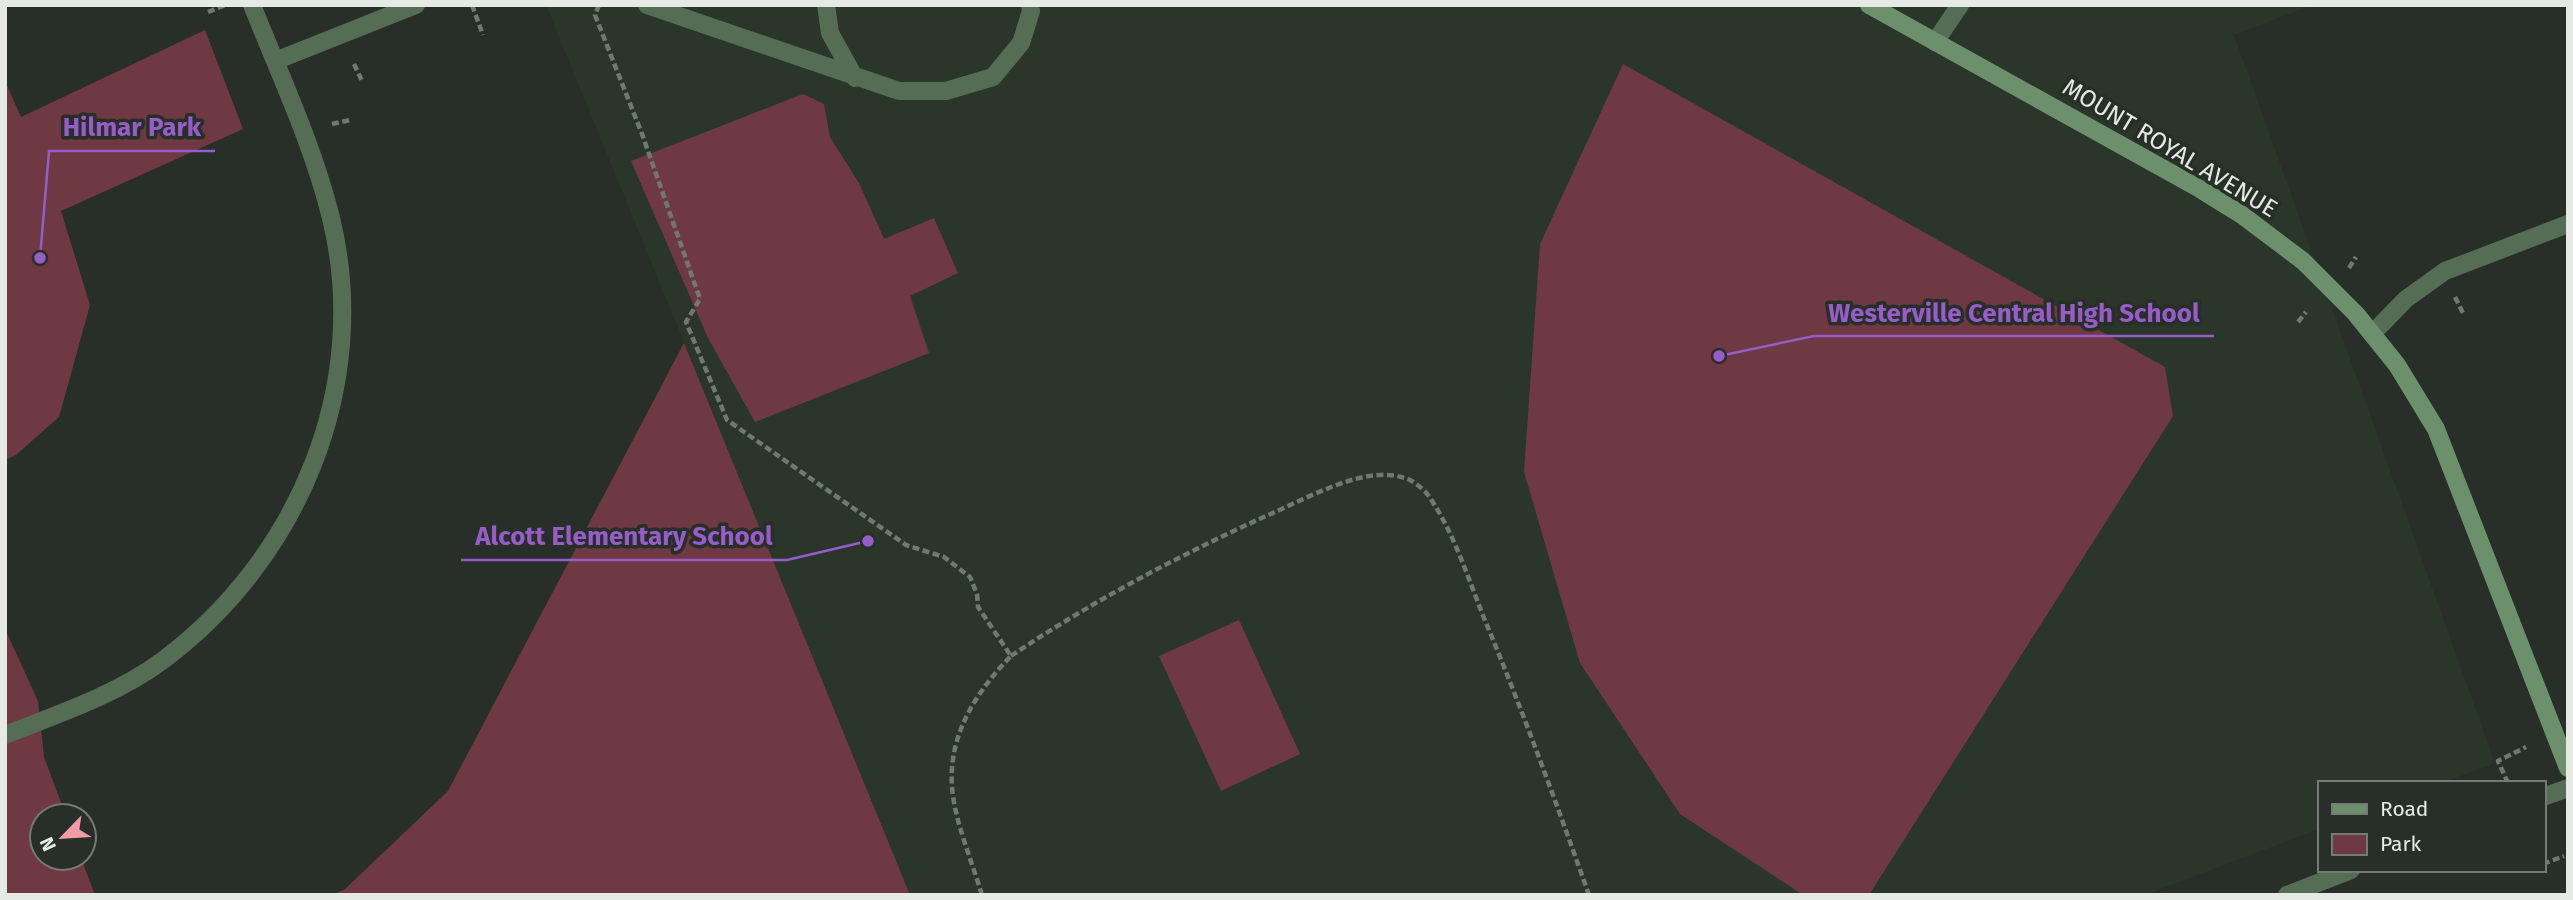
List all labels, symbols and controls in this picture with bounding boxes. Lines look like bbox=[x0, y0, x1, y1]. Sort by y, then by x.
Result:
street label: MOUNT ROYAL AVENUE bbox=[2058, 73, 2282, 223]
callout: Hilmar Park bbox=[49, 104, 215, 151]
text: Hilmar Park bbox=[63, 112, 202, 143]
callout: Westerville Central High School bbox=[1814, 289, 2214, 336]
text: Westerville Central High School bbox=[1828, 298, 2200, 329]
callout: Alcott Elementary School bbox=[461, 513, 787, 560]
text: Alcott Elementary School bbox=[474, 521, 773, 552]
legend bbox=[2318, 781, 2545, 872]
text: Road bbox=[2380, 796, 2428, 822]
north arrow bbox=[28, 802, 98, 872]
text: Park bbox=[2380, 831, 2422, 857]
text: N bbox=[35, 833, 61, 855]

